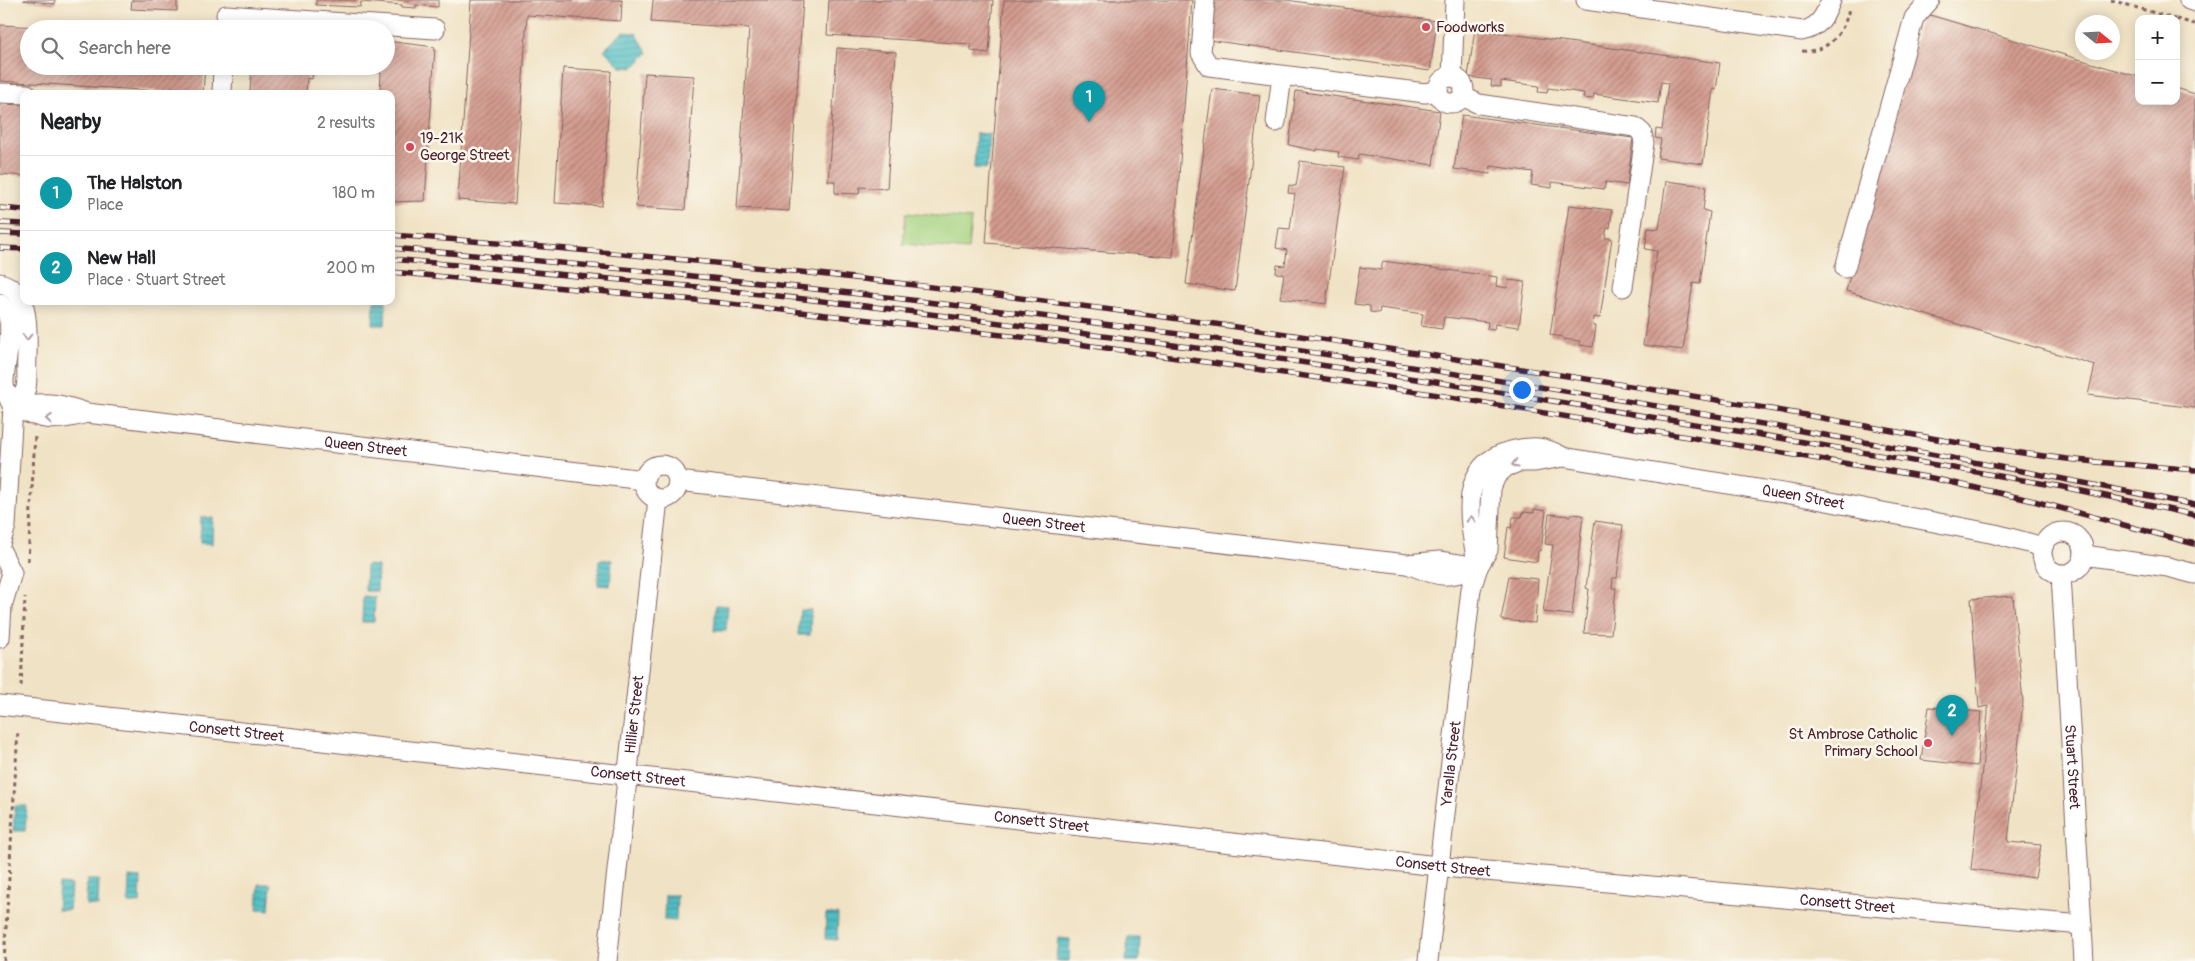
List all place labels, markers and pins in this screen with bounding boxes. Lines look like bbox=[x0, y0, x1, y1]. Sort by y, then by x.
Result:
place label: Foodworks bbox=[1436, 18, 1505, 37]
marker: Foodworks bbox=[1420, 21, 1432, 33]
pin: 1 bbox=[1073, 81, 1105, 122]
place label: 19-21K George Street bbox=[420, 129, 511, 165]
marker: 19-21K George Street bbox=[404, 141, 416, 153]
pin: 2 bbox=[1936, 695, 1968, 736]
place label: St Ambrose Catholic Primary School bbox=[1789, 725, 1918, 761]
marker: St Ambrose Catholic Primary School bbox=[1922, 737, 1934, 749]

